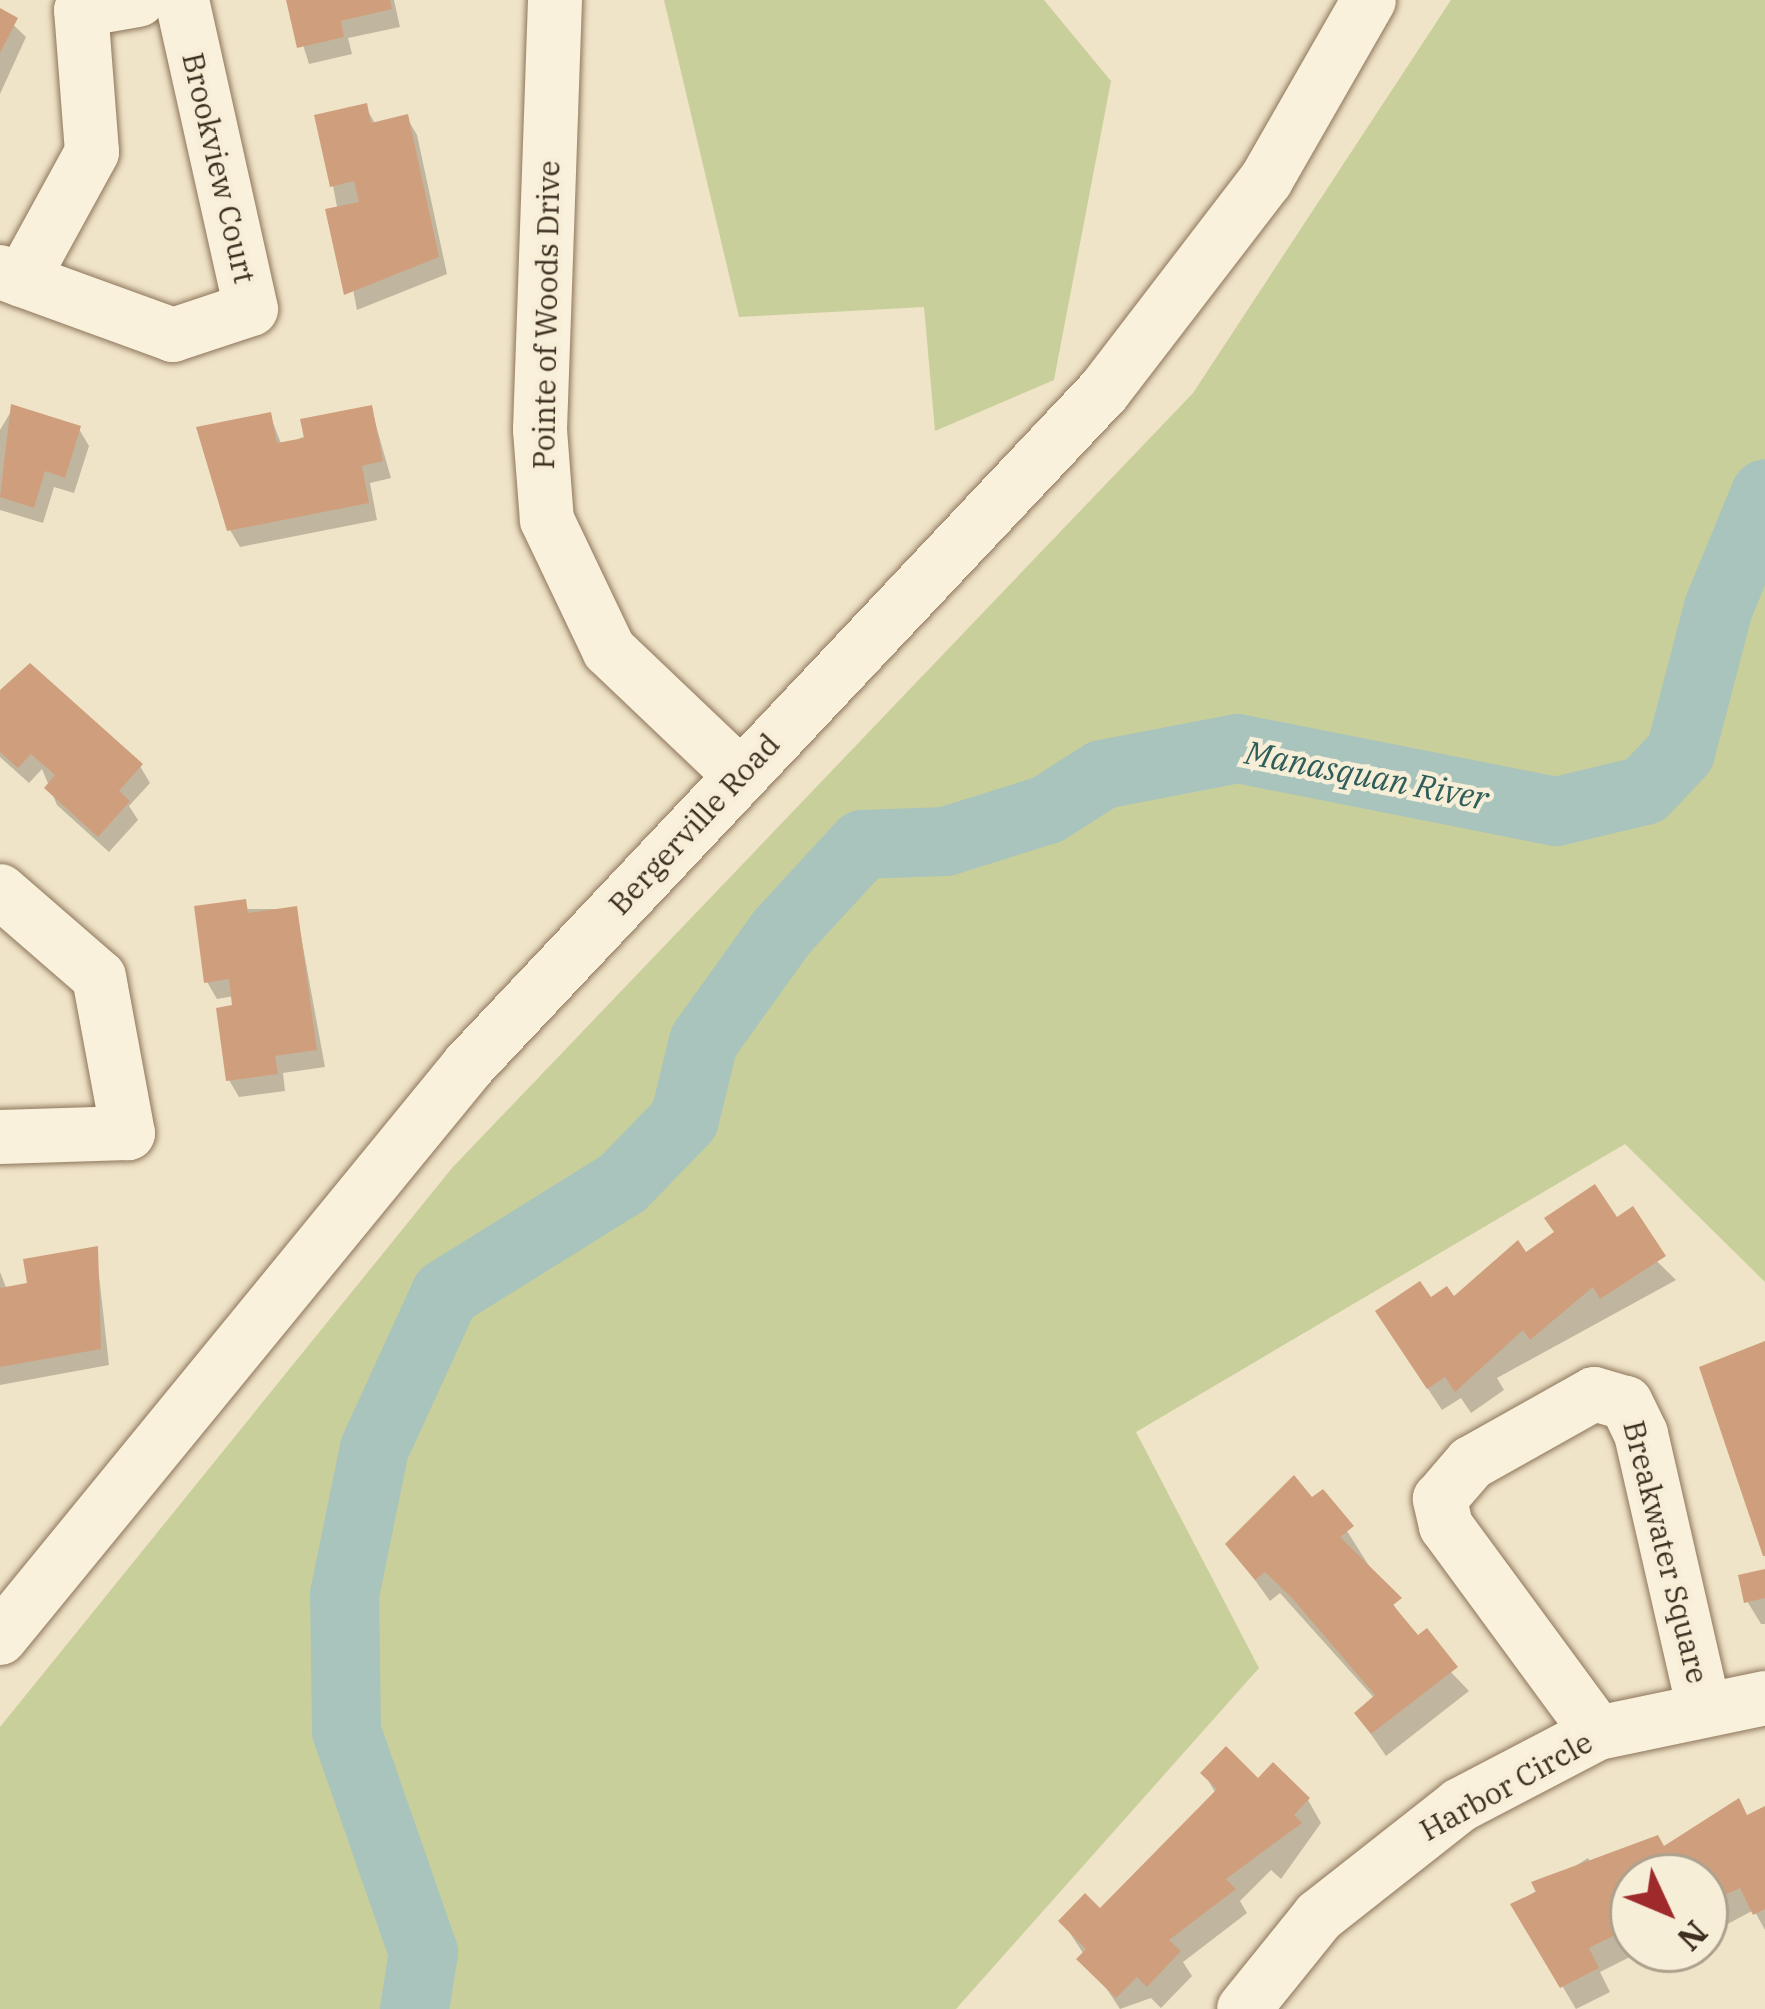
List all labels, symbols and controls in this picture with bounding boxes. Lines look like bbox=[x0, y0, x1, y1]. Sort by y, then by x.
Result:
street label: Brookview Court bbox=[175, 49, 263, 287]
street label: Pointe of Woods Drive bbox=[525, 160, 567, 470]
street label: Bergerville Road bbox=[601, 726, 787, 922]
water label: Manasquan River bbox=[1242, 732, 1492, 818]
street label: Breakwater Square bbox=[1616, 1417, 1716, 1687]
street label: Harbor Circle bbox=[1414, 1724, 1598, 1848]
north arrow bbox=[1609, 1853, 1729, 1973]
text: N bbox=[1669, 1912, 1718, 1961]

